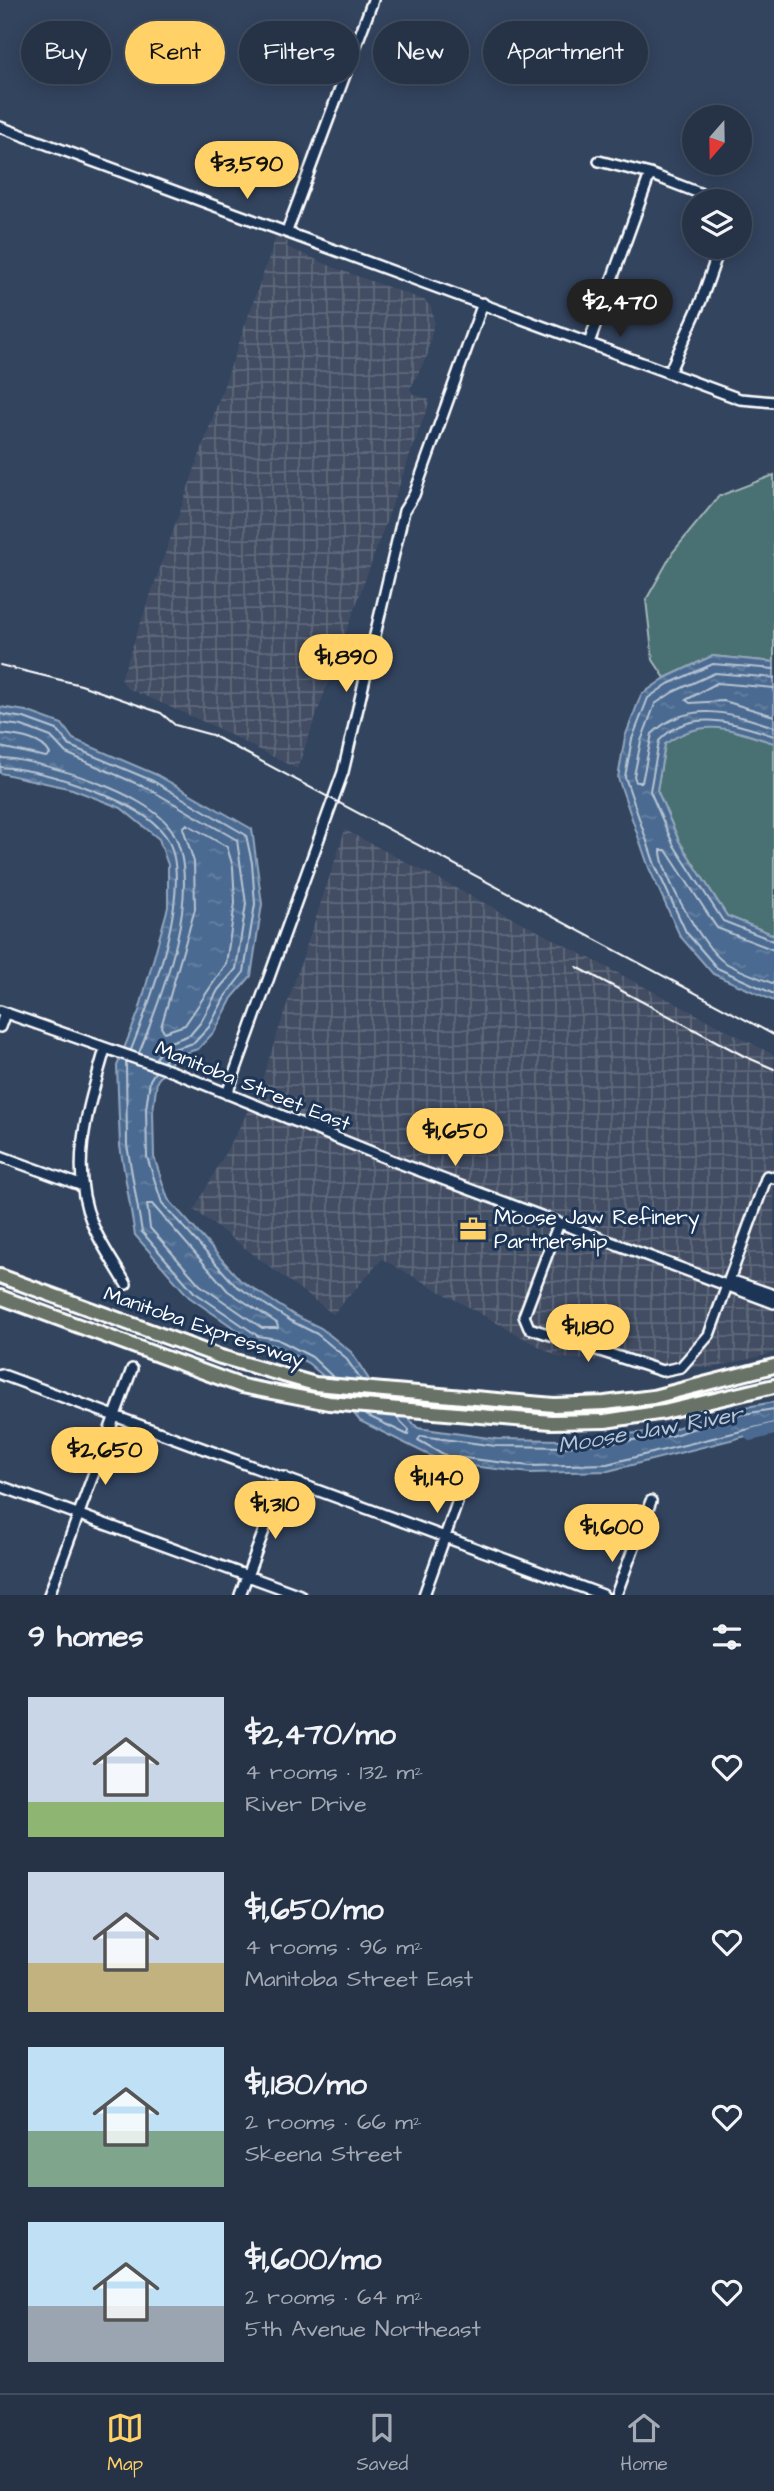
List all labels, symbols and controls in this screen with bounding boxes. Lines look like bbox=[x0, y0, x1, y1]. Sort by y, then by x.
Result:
chip: Buy bbox=[21, 21, 111, 84]
chip: Rent bbox=[125, 21, 225, 84]
chip: Filters bbox=[239, 21, 359, 84]
chip: New bbox=[373, 21, 469, 84]
chip: Apartment bbox=[483, 21, 648, 84]
north arrow bbox=[682, 105, 752, 175]
map controls bbox=[682, 105, 752, 259]
pin: $3,590 bbox=[190, 142, 304, 201]
text: $3,590 bbox=[211, 148, 283, 180]
button: layers bbox=[682, 189, 752, 259]
pin: $2,470 bbox=[563, 280, 677, 339]
text: $2,470 bbox=[583, 286, 657, 318]
pin: $1,890 bbox=[289, 634, 403, 694]
text: $1,890 bbox=[315, 641, 377, 673]
street label: Manitoba Street East bbox=[151, 1034, 355, 1139]
pin: $1,650 bbox=[398, 1108, 512, 1168]
text: $1,650 bbox=[422, 1115, 488, 1147]
place label: Moose Jaw Refinery Partnership bbox=[494, 1203, 700, 1257]
office icon: Moose Jaw Refinery Partnership bbox=[458, 1214, 488, 1244]
street label: Manitoba Expressway bbox=[99, 1279, 309, 1377]
pin: $1,180 bbox=[531, 1304, 645, 1364]
text: $1,180 bbox=[562, 1311, 614, 1343]
water label: Moose Jaw River bbox=[555, 1398, 747, 1462]
pin: $2,650 bbox=[48, 1428, 162, 1487]
text: $2,650 bbox=[67, 1434, 143, 1466]
pin: $1,140 bbox=[380, 1456, 494, 1515]
text: $1,140 bbox=[411, 1462, 463, 1494]
pin: $1,310 bbox=[218, 1482, 332, 1541]
text: $1,310 bbox=[251, 1488, 300, 1520]
pin: $1,600 bbox=[555, 1504, 669, 1564]
text: $1,600 bbox=[580, 1511, 644, 1543]
text: 9 homes bbox=[28, 1616, 143, 1658]
icon: filters bbox=[708, 1618, 746, 1656]
text: $2,470/mo bbox=[245, 1714, 396, 1756]
icon: home bbox=[84, 1725, 168, 1809]
icon: heart bbox=[708, 1748, 746, 1786]
text: 4 rooms · 132 m² bbox=[245, 1756, 423, 1788]
text: River Drive bbox=[245, 1788, 367, 1820]
text: $1,650/mo bbox=[245, 1889, 384, 1931]
icon: home bbox=[84, 1900, 168, 1984]
icon: heart bbox=[708, 1923, 746, 1961]
text: 4 rooms · 96 m² bbox=[245, 1931, 423, 1963]
text: Manitoba Street East bbox=[245, 1963, 473, 1995]
text: $1,180/mo bbox=[245, 2064, 367, 2106]
icon: home bbox=[84, 2075, 168, 2159]
icon: heart bbox=[708, 2098, 746, 2136]
text: 2 rooms · 66 m² bbox=[245, 2106, 422, 2138]
text: Skeena Street bbox=[245, 2138, 402, 2170]
text: $1,600/mo bbox=[245, 2239, 381, 2281]
icon: home bbox=[84, 2250, 168, 2334]
icon: heart bbox=[708, 2273, 746, 2311]
text: 2 rooms · 64 m² bbox=[245, 2281, 423, 2313]
text: 5th Avenue Northeast bbox=[245, 2313, 481, 2345]
tab: Map bbox=[106, 2409, 144, 2478]
tab: Saved bbox=[356, 2409, 408, 2478]
tab: Home bbox=[621, 2409, 668, 2478]

